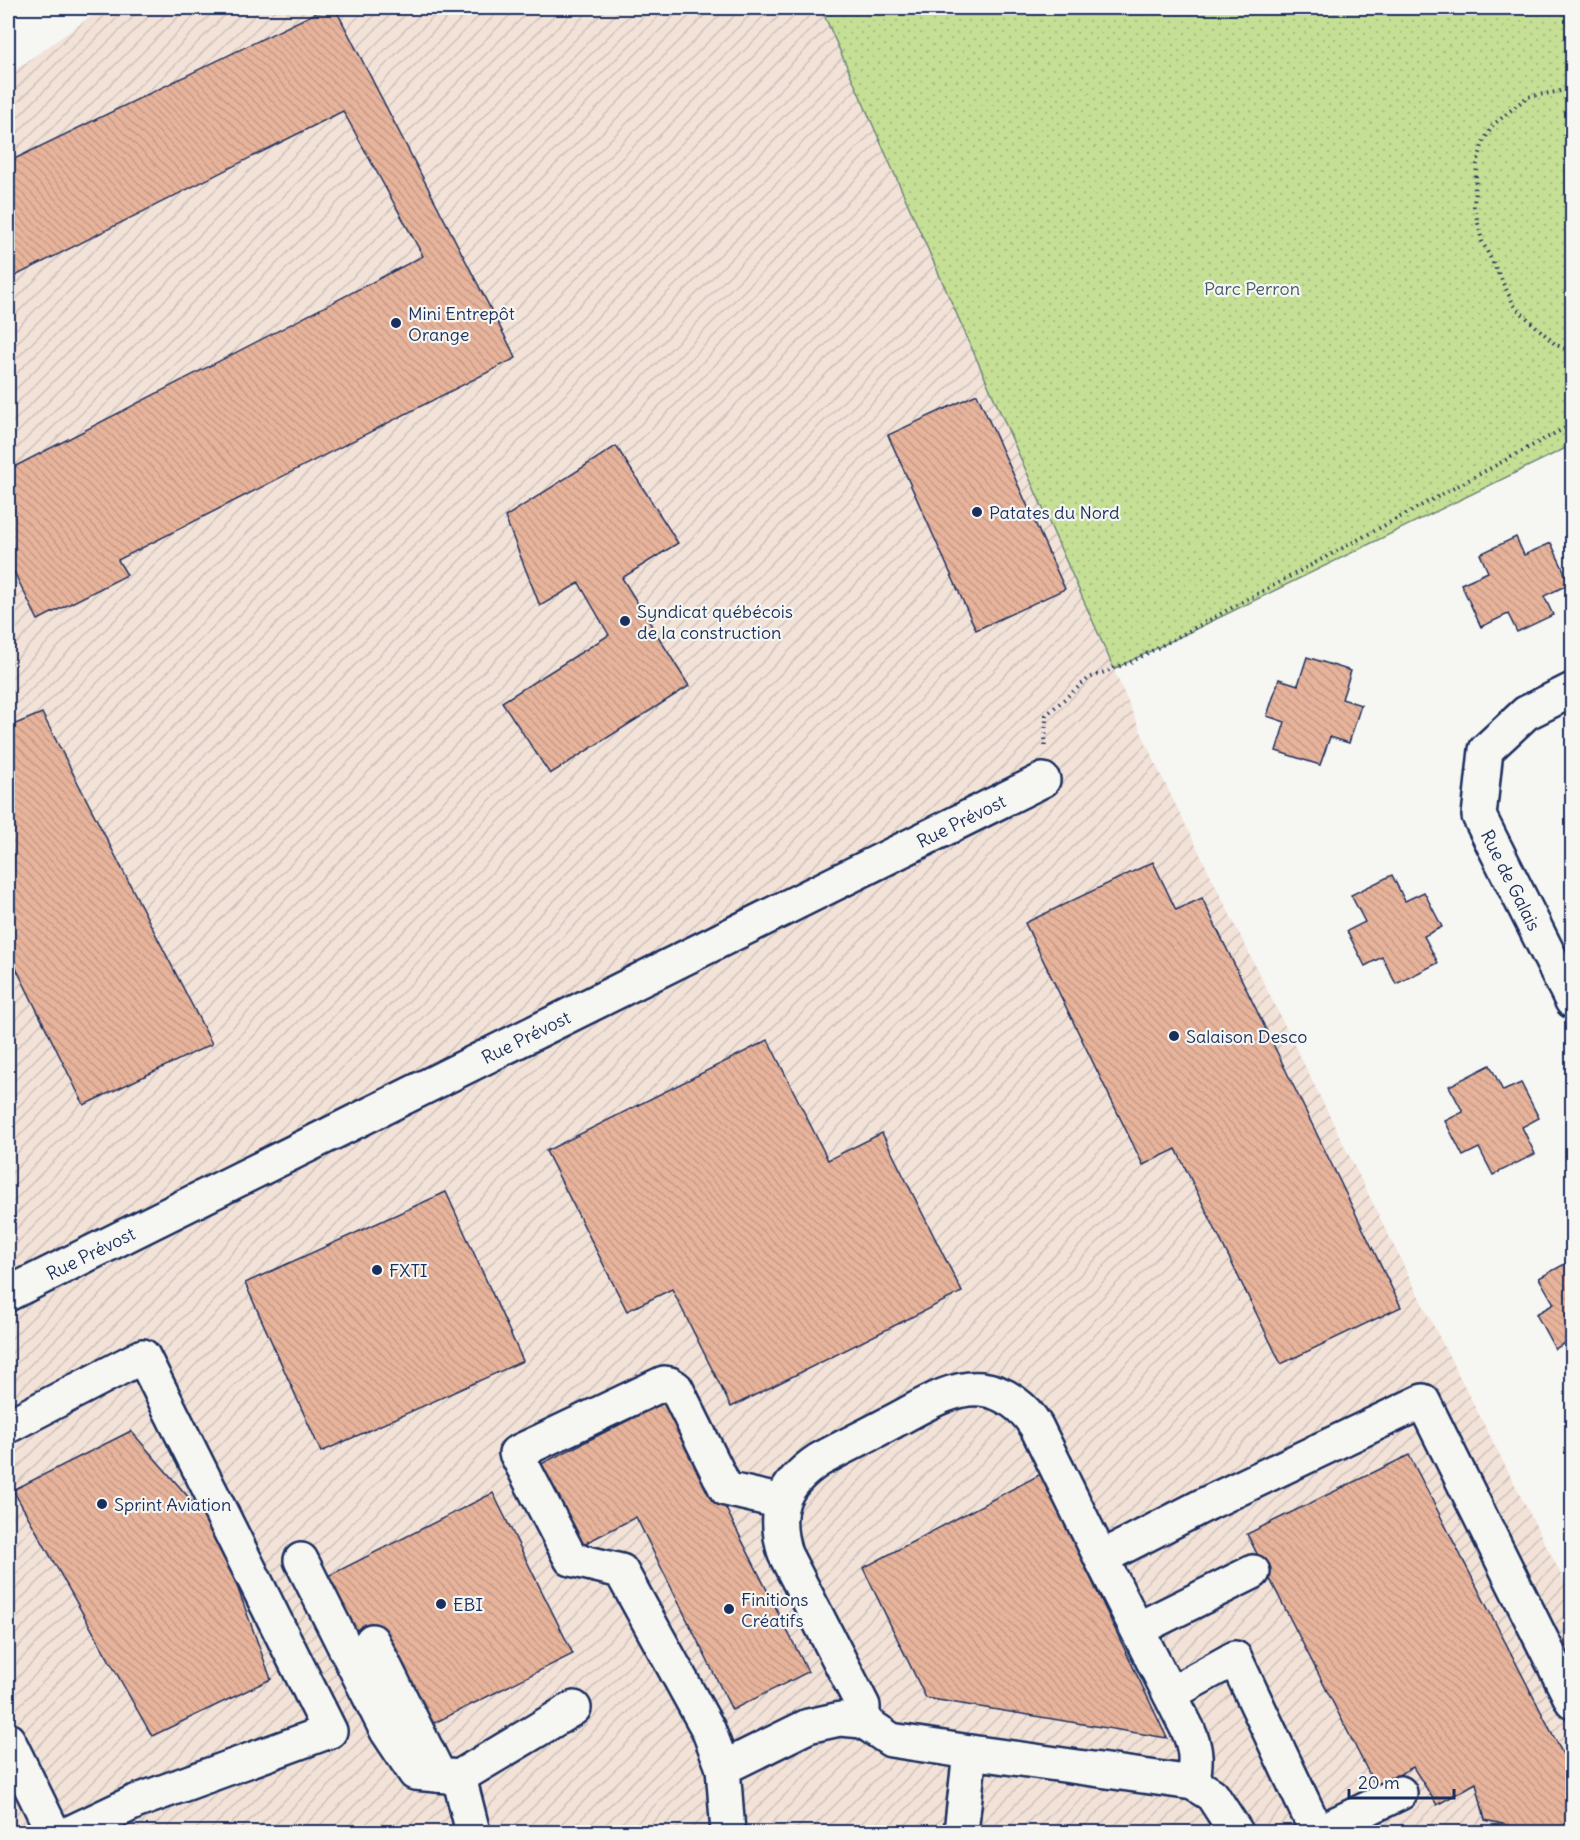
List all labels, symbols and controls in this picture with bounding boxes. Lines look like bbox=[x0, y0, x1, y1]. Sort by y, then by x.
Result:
park label: Parc Perron bbox=[1204, 277, 1300, 300]
place label: Mini Entrepôt Orange bbox=[408, 302, 515, 346]
marker: Mini Entrepôt Orange bbox=[389, 316, 403, 330]
place label: Patates du Nord bbox=[989, 501, 1120, 524]
marker: Patates du Nord bbox=[970, 505, 984, 519]
place label: Syndicat québécois de la construction bbox=[637, 600, 793, 644]
marker: Syndicat québécois de la construction bbox=[618, 614, 632, 628]
street label: Rue Prévost bbox=[913, 789, 1009, 852]
street label: Rue de Galais bbox=[1476, 826, 1546, 934]
street label: Rue Prévost bbox=[477, 1005, 574, 1069]
place label: Salaison Desco bbox=[1186, 1025, 1307, 1048]
marker: Salaison Desco bbox=[1167, 1029, 1181, 1043]
street label: Rue Prévost bbox=[42, 1221, 139, 1285]
place label: FXTI bbox=[389, 1259, 428, 1282]
marker: FXTI bbox=[370, 1263, 384, 1277]
place label: Sprint Aviation bbox=[114, 1493, 231, 1516]
marker: Sprint Aviation bbox=[95, 1497, 109, 1511]
place label: Finitions Créatifs bbox=[741, 1588, 809, 1632]
place label: EBI bbox=[453, 1593, 483, 1616]
marker: EBI bbox=[434, 1597, 448, 1611]
marker: Finitions Créatifs bbox=[722, 1602, 736, 1616]
scale bar bbox=[1349, 1762, 1454, 1800]
text: 20 m bbox=[1358, 1771, 1400, 1794]

